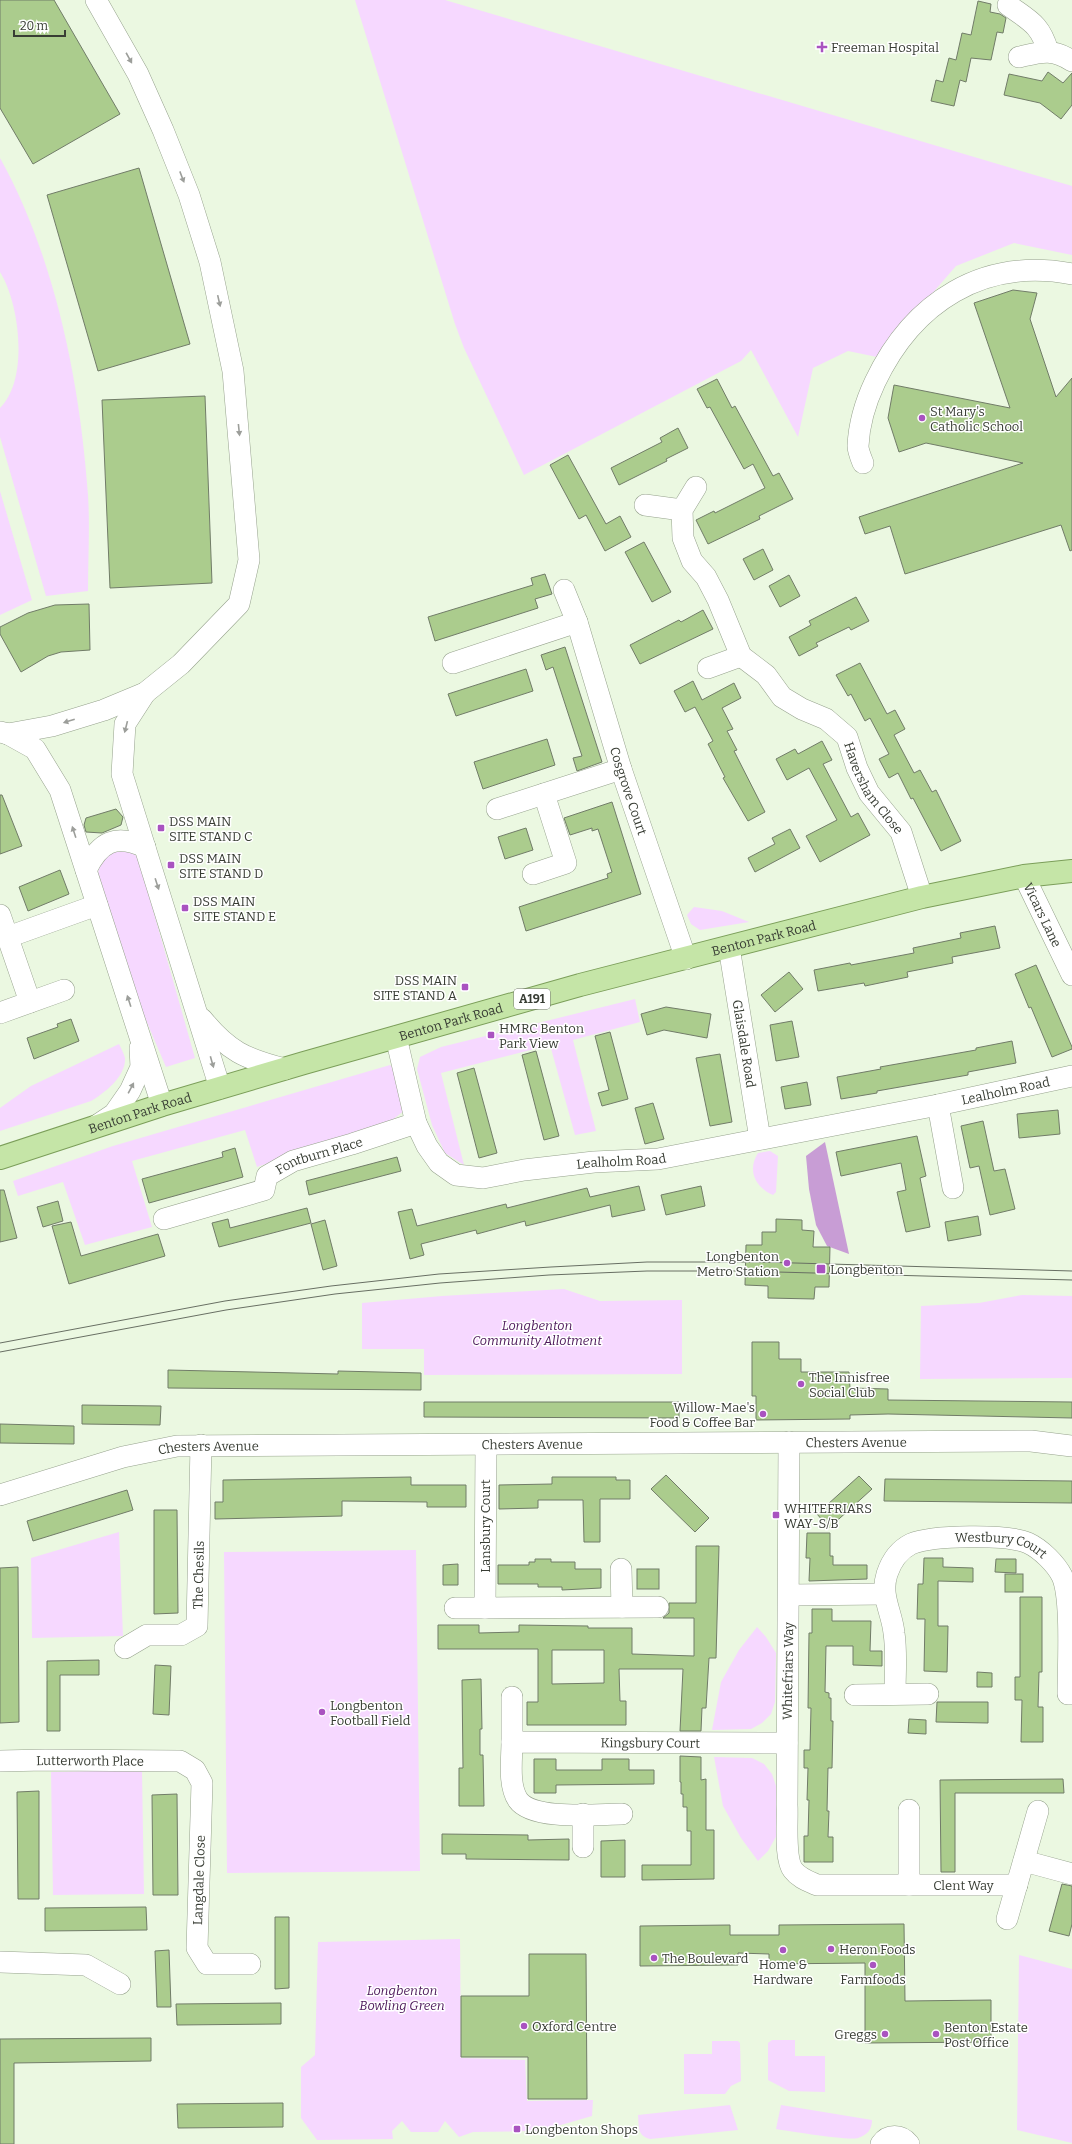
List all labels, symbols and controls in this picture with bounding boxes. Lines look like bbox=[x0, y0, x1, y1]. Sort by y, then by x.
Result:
scale bar bbox=[14, 12, 65, 38]
text: 20 m bbox=[20, 19, 49, 33]
place label: Freeman Hospital bbox=[831, 40, 939, 55]
marker: Freeman Hospital bbox=[816, 41, 828, 53]
one-way arrow bbox=[126, 52, 133, 64]
one-way arrow bbox=[179, 171, 185, 183]
one-way arrow bbox=[217, 295, 223, 307]
place label: St Mary's Catholic School bbox=[930, 404, 1023, 434]
marker: St Mary's Catholic School bbox=[917, 413, 927, 423]
one-way arrow bbox=[236, 423, 243, 436]
one-way arrow bbox=[63, 718, 75, 724]
one-way arrow bbox=[123, 720, 129, 733]
street label: Haversham Close bbox=[842, 740, 907, 837]
street label: Cosgrove Court bbox=[607, 745, 651, 837]
place label: DSS MAIN SITE STAND C bbox=[169, 814, 252, 844]
marker: DSS MAIN SITE STAND C bbox=[156, 823, 166, 833]
one-way arrow bbox=[70, 826, 76, 838]
place label: DSS MAIN SITE STAND D bbox=[179, 851, 263, 881]
marker: DSS MAIN SITE STAND D bbox=[166, 860, 176, 870]
one-way arrow bbox=[154, 879, 160, 891]
street label: Vicars Lane bbox=[1021, 880, 1065, 949]
place label: DSS MAIN SITE STAND E bbox=[193, 894, 276, 924]
marker: DSS MAIN SITE STAND E bbox=[180, 903, 190, 913]
street label: Benton Park Road bbox=[710, 917, 818, 958]
place label: DSS MAIN SITE STAND A bbox=[373, 973, 458, 1003]
marker: DSS MAIN SITE STAND A bbox=[460, 982, 470, 992]
road number: A191 bbox=[514, 989, 550, 1009]
one-way arrow bbox=[126, 995, 132, 1007]
street label: Glaisdale Road bbox=[730, 999, 759, 1089]
street label: Benton Park Road bbox=[397, 1000, 505, 1043]
place label: HMRC Benton Park View bbox=[499, 1021, 585, 1051]
marker: HMRC Benton Park View bbox=[486, 1030, 496, 1040]
one-way arrow bbox=[209, 1056, 215, 1068]
street label: Lealholm Road bbox=[960, 1074, 1051, 1107]
one-way arrow bbox=[128, 1082, 134, 1094]
street label: Benton Park Road bbox=[86, 1089, 193, 1136]
street label: Fontburn Place bbox=[273, 1134, 364, 1177]
street label: Lealholm Road bbox=[575, 1150, 668, 1171]
place label: Longbenton Metro Station bbox=[697, 1249, 780, 1279]
marker: Longbenton Metro Station bbox=[782, 1258, 792, 1268]
place label: Longbenton bbox=[830, 1262, 904, 1277]
marker: Longbenton bbox=[815, 1263, 827, 1275]
park label: Longbenton Community Allotment bbox=[472, 1318, 602, 1348]
place label: The Innisfree Social Club bbox=[809, 1370, 890, 1400]
marker: The Innisfree Social Club bbox=[796, 1379, 806, 1389]
place label: Willow-Mae's Food & Coffee Bar bbox=[649, 1400, 755, 1430]
marker: Willow-Mae's Food & Coffee Bar bbox=[758, 1409, 768, 1419]
street label: Chesters Avenue bbox=[805, 1434, 907, 1450]
street label: Chesters Avenue bbox=[481, 1436, 583, 1452]
street label: Chesters Avenue bbox=[156, 1438, 259, 1457]
street label: Lansbury Court bbox=[478, 1479, 493, 1573]
place label: WHITEFRIARS WAY-S/B bbox=[784, 1501, 872, 1531]
marker: WHITEFRIARS WAY-S/B bbox=[771, 1510, 781, 1520]
street label: Westbury Court bbox=[955, 1529, 1051, 1561]
street label: The Chesils bbox=[190, 1540, 206, 1609]
street label: Whitefriars Way bbox=[780, 1622, 796, 1720]
place label: Longbenton Football Field bbox=[330, 1698, 411, 1728]
marker: Longbenton Football Field bbox=[317, 1707, 327, 1717]
street label: Kingsbury Court bbox=[600, 1735, 700, 1750]
street label: Lutterworth Place bbox=[36, 1752, 144, 1768]
street label: Langdale Close bbox=[190, 1835, 208, 1925]
street label: Clent Way bbox=[933, 1878, 994, 1893]
place label: Heron Foods bbox=[839, 1942, 916, 1957]
marker: Heron Foods bbox=[826, 1944, 836, 1954]
marker: Home & Hardware bbox=[778, 1945, 788, 1955]
place label: The Boulevard bbox=[662, 1951, 749, 1966]
marker: The Boulevard bbox=[649, 1953, 659, 1963]
place label: Home & Hardware bbox=[753, 1957, 813, 1987]
marker: Farmfoods bbox=[868, 1960, 878, 1970]
place label: Farmfoods bbox=[840, 1972, 906, 1987]
park label: Longbenton Bowling Green bbox=[359, 1983, 445, 2013]
place label: Oxford Centre bbox=[532, 2019, 617, 2034]
place label: Benton Estate Post Office bbox=[944, 2020, 1028, 2050]
marker: Oxford Centre bbox=[519, 2021, 529, 2031]
place label: Greggs bbox=[834, 2027, 877, 2042]
marker: Greggs bbox=[880, 2029, 890, 2039]
marker: Benton Estate Post Office bbox=[931, 2029, 941, 2039]
place label: Longbenton Shops bbox=[525, 2122, 638, 2137]
marker: Longbenton Shops bbox=[512, 2124, 522, 2134]

